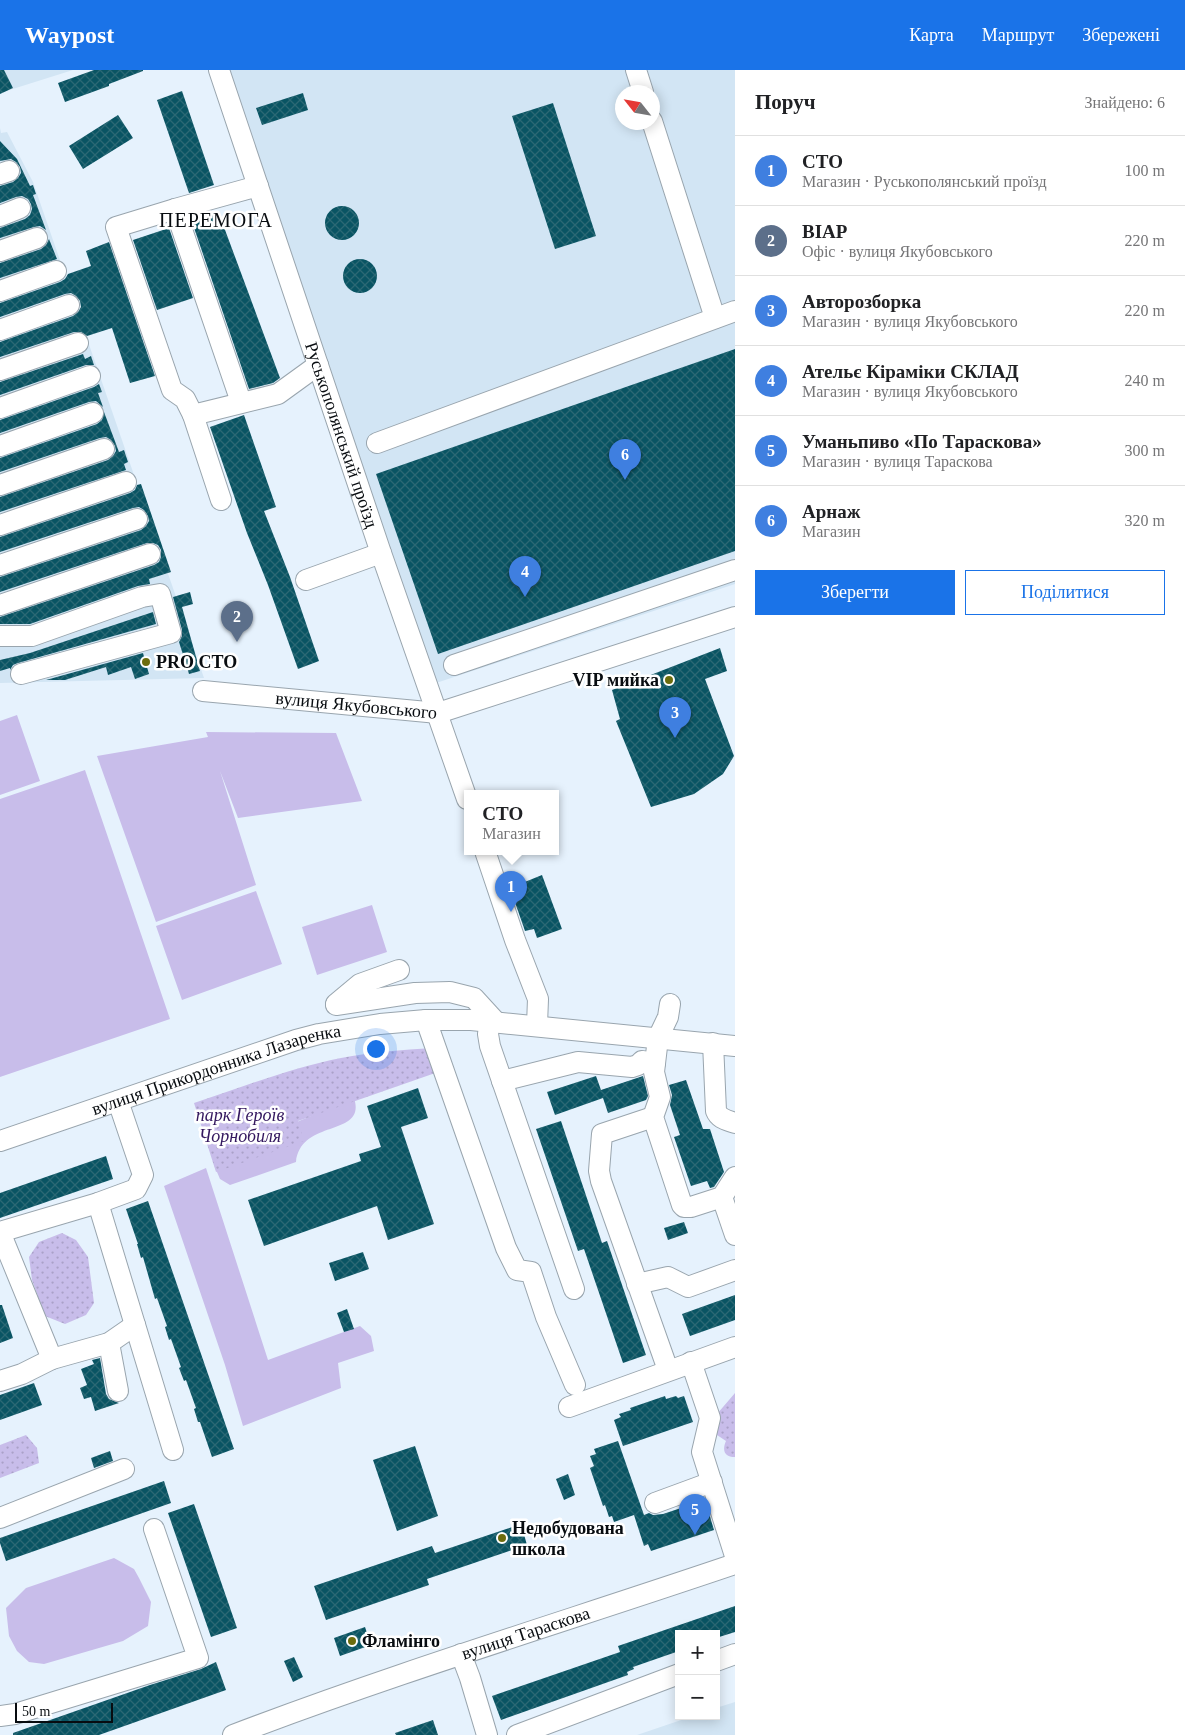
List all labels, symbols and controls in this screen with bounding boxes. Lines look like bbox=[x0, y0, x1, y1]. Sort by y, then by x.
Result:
text: Waypost bbox=[25, 22, 114, 48]
text: Карта bbox=[909, 25, 954, 45]
text: Маршрут bbox=[982, 25, 1054, 45]
text: Збережені bbox=[1082, 25, 1160, 45]
north arrow bbox=[615, 85, 660, 130]
text: Поруч bbox=[755, 90, 816, 114]
text: Знайдено: 6 bbox=[1085, 94, 1165, 111]
text: СТО bbox=[802, 151, 843, 172]
text: 1 bbox=[767, 162, 775, 179]
text: 100 m bbox=[1125, 162, 1165, 179]
text: Магазин · Руськополянський проїзд bbox=[802, 173, 1047, 190]
district label: ПЕРЕМОГА bbox=[159, 209, 273, 231]
text: ВІАР bbox=[802, 221, 847, 242]
text: 2 bbox=[767, 232, 775, 249]
text: 220 m bbox=[1125, 232, 1165, 249]
text: Офіс · вулиця Якубовського bbox=[802, 243, 993, 260]
text: Авторозборка bbox=[802, 291, 921, 312]
text: 3 bbox=[767, 302, 775, 319]
text: 220 m bbox=[1125, 302, 1165, 319]
text: Магазин · вулиця Якубовського bbox=[802, 313, 1018, 330]
street label: Руськополянський проїзд bbox=[301, 340, 382, 531]
text: Ательє Кіраміки СКЛАД bbox=[802, 361, 1019, 382]
text: 4 bbox=[767, 372, 775, 389]
text: 240 m bbox=[1125, 372, 1165, 389]
text: Магазин · вулиця Якубовського bbox=[802, 383, 1018, 400]
text: Уманьпиво «По Тараскова» bbox=[802, 431, 1042, 452]
pin: 6 bbox=[609, 439, 641, 480]
text: 5 bbox=[767, 442, 775, 459]
text: 300 m bbox=[1125, 442, 1165, 459]
text: Магазин · вулиця Тараскова bbox=[802, 453, 993, 470]
text: Арнаж bbox=[802, 501, 861, 522]
text: 6 bbox=[767, 512, 775, 529]
text: 320 m bbox=[1125, 512, 1165, 529]
text: Магазин bbox=[802, 523, 860, 540]
pin: 4 bbox=[509, 556, 541, 597]
button: Зберегти bbox=[755, 570, 955, 615]
button: Поділитися bbox=[965, 570, 1165, 615]
pin: 2 bbox=[221, 601, 253, 642]
place label: PRO СТО bbox=[156, 652, 237, 672]
marker: PRO СТО bbox=[140, 656, 152, 668]
place label: VIP мийка bbox=[572, 670, 659, 690]
marker: VIP мийка bbox=[663, 674, 675, 686]
street label: вулиця Якубовського bbox=[275, 688, 438, 723]
pin: 3 bbox=[659, 697, 691, 738]
popup bbox=[464, 790, 559, 855]
text: СТО bbox=[482, 803, 523, 824]
text: Магазин bbox=[482, 825, 541, 842]
pin: 1 bbox=[495, 871, 527, 912]
street label: вулиця Прикордонника Лазаренка bbox=[89, 1021, 342, 1119]
your location bbox=[363, 1036, 389, 1062]
park label: парк Героїв Чорнобиля bbox=[196, 1105, 284, 1146]
pin: 5 bbox=[679, 1494, 711, 1535]
place label: Недобудована школа bbox=[512, 1518, 624, 1559]
marker: Недобудована школа bbox=[496, 1532, 508, 1544]
street label: вулиця Тараскова bbox=[459, 1603, 592, 1664]
map controls bbox=[675, 1630, 720, 1720]
button: + bbox=[675, 1630, 720, 1675]
place label: Фламінго bbox=[362, 1631, 440, 1651]
marker: Фламінго bbox=[346, 1635, 358, 1647]
button: − bbox=[675, 1675, 720, 1720]
scale bar bbox=[15, 1700, 112, 1723]
text: 50 m bbox=[22, 1704, 50, 1719]

